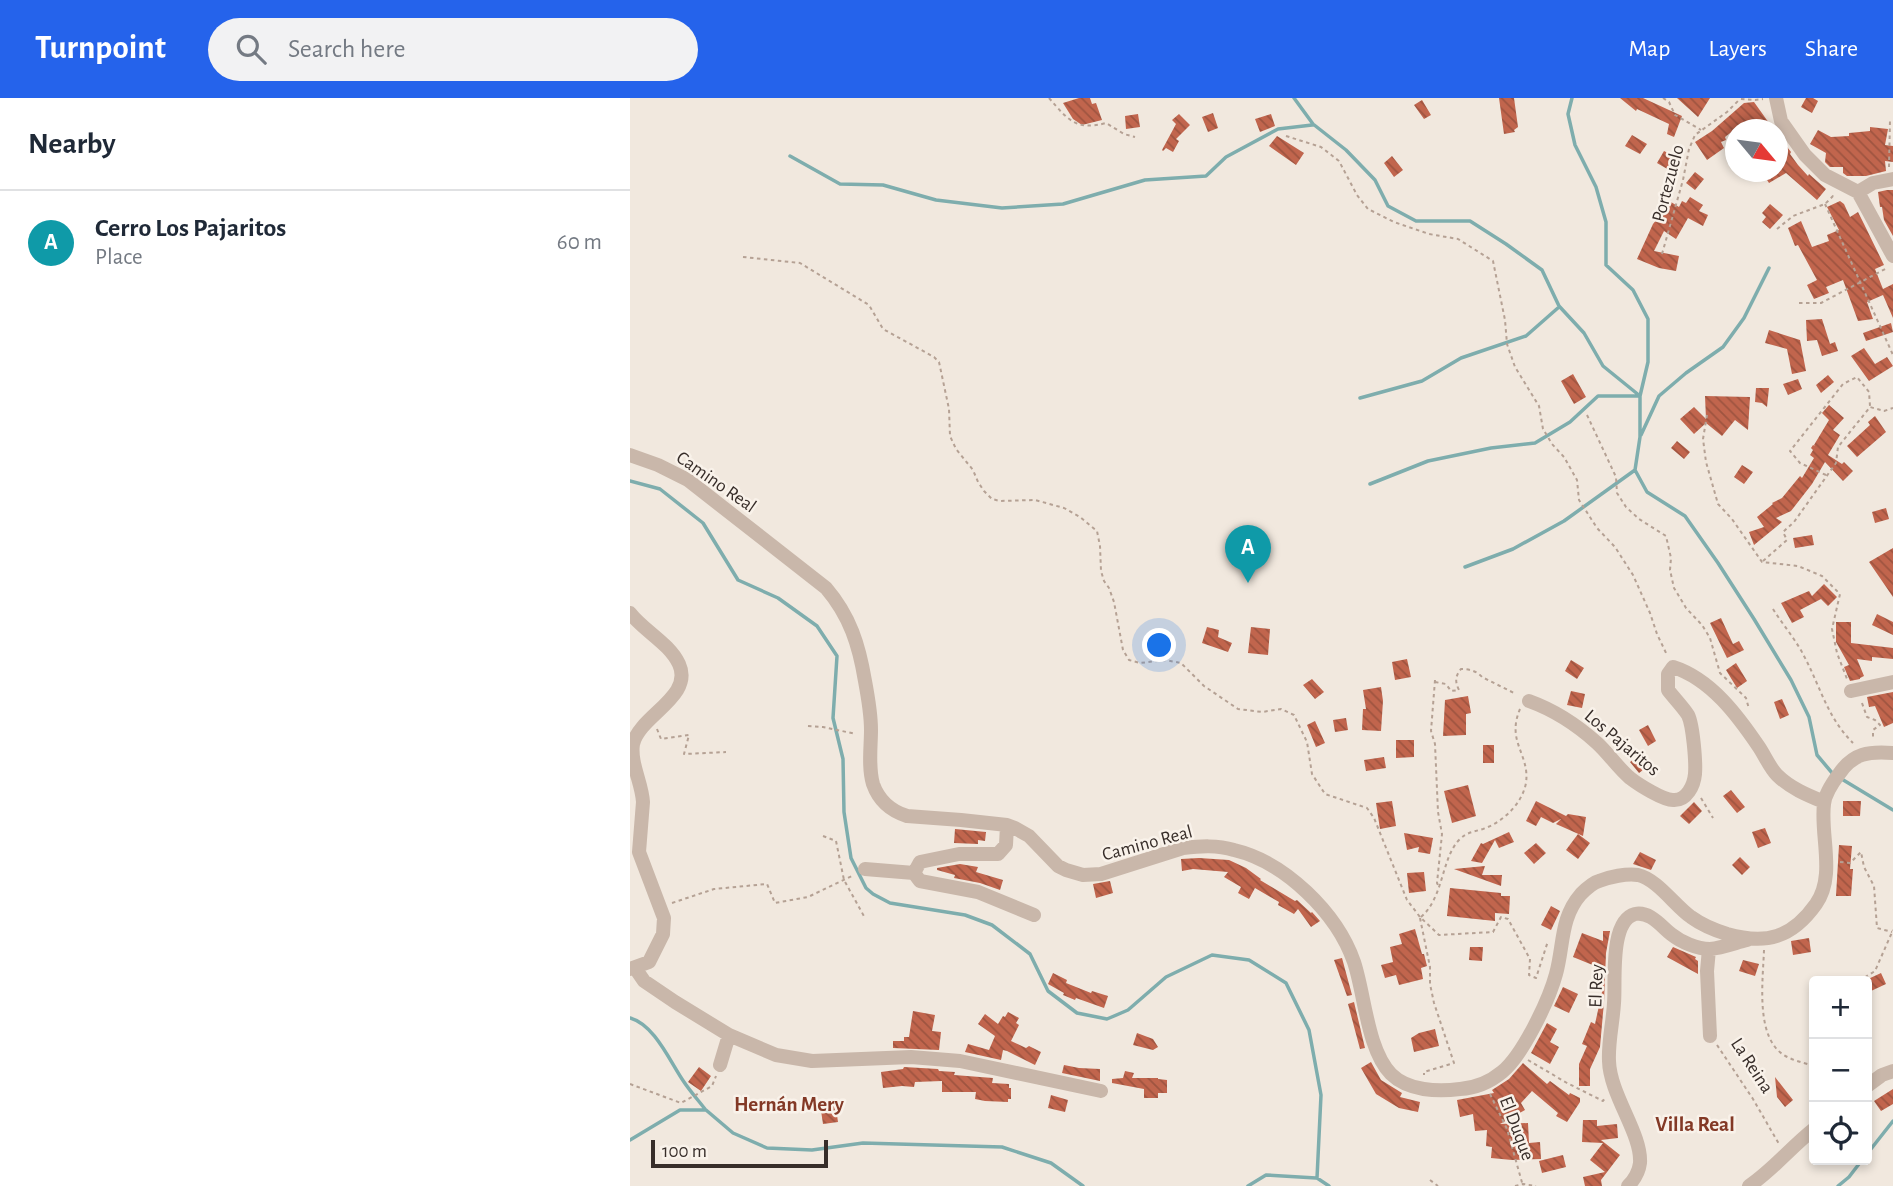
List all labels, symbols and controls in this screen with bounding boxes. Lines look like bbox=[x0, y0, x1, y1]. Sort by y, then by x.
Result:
search box bbox=[208, 18, 698, 81]
icon: search bbox=[232, 30, 270, 68]
text: Turnpoint bbox=[35, 32, 166, 65]
text: Search here bbox=[288, 36, 406, 62]
text: Map bbox=[1628, 37, 1670, 61]
text: Layers bbox=[1708, 37, 1767, 61]
text: Share bbox=[1805, 37, 1858, 61]
north arrow bbox=[1725, 119, 1788, 182]
text: Nearby bbox=[28, 129, 116, 159]
street label: Portezuelo bbox=[1649, 143, 1688, 224]
text: Cerro Los Pajaritos bbox=[95, 215, 286, 241]
text: A bbox=[44, 231, 58, 254]
text: 60 m bbox=[557, 231, 602, 254]
text: Place bbox=[95, 246, 143, 269]
street label: Camino Real bbox=[673, 448, 760, 517]
pin: A bbox=[1225, 525, 1271, 583]
your location bbox=[1142, 628, 1176, 662]
street label: Los Pajaritos bbox=[1581, 706, 1663, 780]
street label: Camino Real bbox=[1100, 822, 1195, 865]
street label: El Rey bbox=[1586, 964, 1607, 1008]
map controls bbox=[1809, 976, 1872, 1165]
button: + bbox=[1809, 976, 1872, 1039]
street label: La Reina bbox=[1727, 1035, 1777, 1097]
button: − bbox=[1809, 1039, 1872, 1102]
district label: Hernán Mery bbox=[734, 1094, 845, 1115]
street label: El Duque bbox=[1496, 1094, 1537, 1163]
button: locate bbox=[1809, 1102, 1872, 1165]
district label: Villa Real bbox=[1655, 1114, 1735, 1135]
scale bar bbox=[651, 1137, 828, 1169]
text: 100 m bbox=[662, 1142, 707, 1161]

